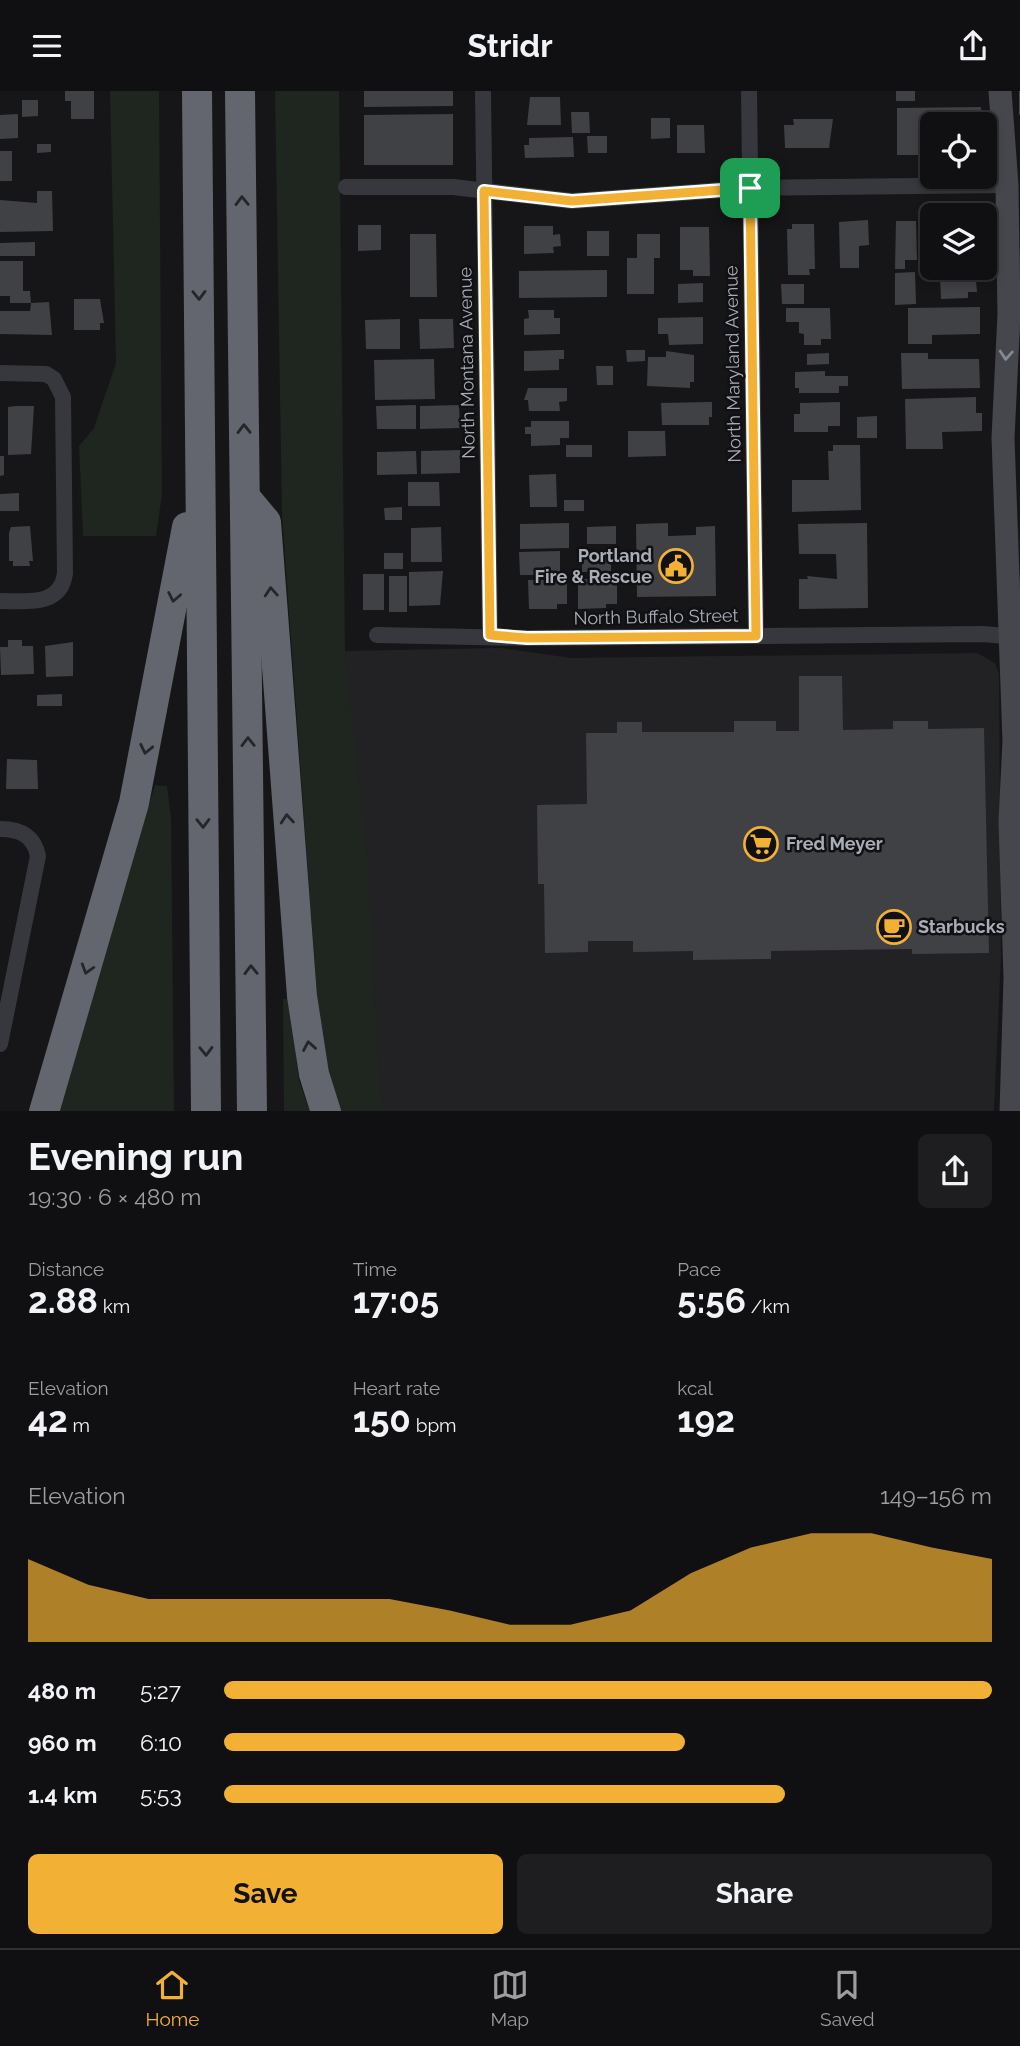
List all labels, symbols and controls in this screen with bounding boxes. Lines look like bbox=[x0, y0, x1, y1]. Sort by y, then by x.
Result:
icon: menu bbox=[28, 27, 66, 65]
text: Stridr bbox=[467, 27, 553, 64]
icon: share bbox=[954, 27, 992, 65]
map controls bbox=[920, 112, 997, 280]
button: locate bbox=[920, 112, 997, 189]
pin bbox=[720, 158, 780, 218]
icon: arrive bbox=[731, 169, 769, 207]
one-way arrow bbox=[234, 195, 249, 206]
button: layers bbox=[920, 203, 997, 280]
street label: North Maryland Avenue bbox=[720, 265, 745, 463]
street label: North Montana Avenue bbox=[454, 266, 479, 459]
one-way arrow bbox=[191, 290, 207, 301]
one-way arrow bbox=[999, 350, 1014, 361]
one-way arrow bbox=[236, 423, 252, 433]
place label: Portland Fire & Rescue bbox=[535, 545, 652, 587]
public building icon: Portland Fire & Rescue bbox=[657, 547, 695, 585]
one-way arrow bbox=[264, 587, 279, 598]
one-way arrow bbox=[167, 591, 182, 603]
street label: North Buffalo Street bbox=[573, 605, 739, 628]
one-way arrow bbox=[240, 737, 256, 747]
one-way arrow bbox=[139, 743, 154, 755]
one-way arrow bbox=[280, 814, 295, 825]
one-way arrow bbox=[195, 819, 211, 829]
supermarket icon: Fred Meyer bbox=[742, 825, 780, 863]
place label: Fred Meyer bbox=[786, 833, 883, 854]
cafe icon: Starbucks bbox=[875, 908, 913, 946]
place label: Starbucks bbox=[918, 916, 1005, 937]
one-way arrow bbox=[81, 962, 96, 974]
one-way arrow bbox=[243, 964, 259, 975]
one-way arrow bbox=[302, 1040, 317, 1052]
one-way arrow bbox=[198, 1046, 214, 1057]
text: Evening run bbox=[28, 1134, 243, 1179]
button: share bbox=[918, 1134, 992, 1208]
text: 19:30 · 6 × 480 m bbox=[28, 1183, 201, 1210]
text: Distance bbox=[28, 1258, 104, 1280]
text: Time bbox=[353, 1258, 397, 1280]
text: Pace bbox=[677, 1258, 721, 1280]
text: 2.88 bbox=[28, 1280, 98, 1321]
text: 17:05 bbox=[353, 1280, 439, 1321]
text: 5:56 bbox=[677, 1280, 746, 1321]
text: km bbox=[98, 1295, 130, 1317]
text: /km bbox=[746, 1295, 790, 1317]
text: Elevation bbox=[28, 1377, 109, 1399]
text: Heart rate bbox=[353, 1377, 440, 1399]
text: kcal bbox=[677, 1377, 713, 1399]
text: 42 bbox=[28, 1399, 68, 1440]
text: 150 bbox=[353, 1399, 411, 1440]
text: 192 bbox=[677, 1399, 735, 1440]
text: m bbox=[68, 1414, 90, 1436]
text: bpm bbox=[411, 1414, 457, 1436]
text: Elevation bbox=[28, 1482, 126, 1509]
text: 149–156 m bbox=[880, 1482, 992, 1509]
text: 480 m bbox=[28, 1677, 96, 1704]
text: 5:27 bbox=[140, 1677, 181, 1704]
text: 960 m bbox=[28, 1729, 97, 1756]
text: 6:10 bbox=[140, 1729, 182, 1756]
text: 1.4 km bbox=[28, 1781, 97, 1808]
text: 5:53 bbox=[140, 1781, 182, 1808]
button: Save bbox=[28, 1854, 503, 1934]
button: Share bbox=[517, 1854, 992, 1934]
tab: Home bbox=[146, 1966, 199, 2030]
tab: Map bbox=[490, 1966, 529, 2030]
tab: Saved bbox=[820, 1966, 874, 2030]

